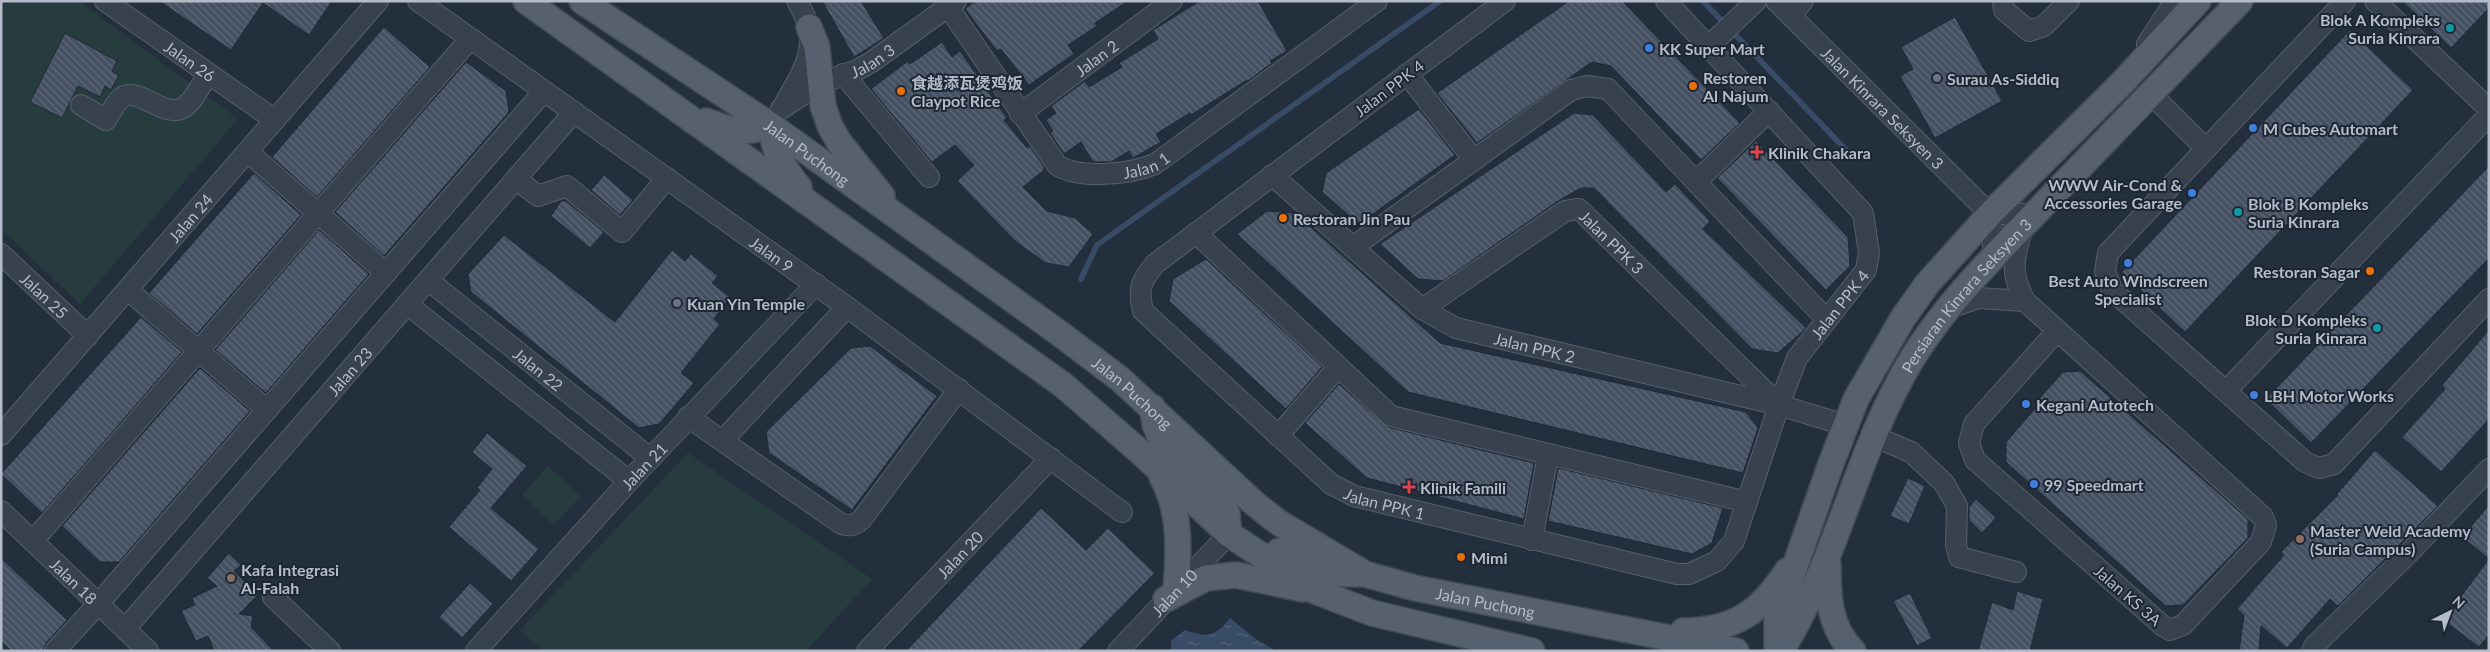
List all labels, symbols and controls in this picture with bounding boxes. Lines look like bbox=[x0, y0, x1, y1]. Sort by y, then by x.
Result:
place label: Blok A Kompleks Suria Kinrara bbox=[2320, 10, 2440, 47]
marker: Blok A Kompleks Suria Kinrara bbox=[2444, 22, 2456, 34]
street label: Jalan 2 bbox=[1071, 35, 1121, 79]
street label: Jalan 26 bbox=[161, 36, 219, 85]
street label: Jalan 3 bbox=[848, 39, 898, 81]
place label: KK Super Mart bbox=[1659, 39, 1765, 58]
marker: KK Super Mart bbox=[1643, 42, 1655, 54]
street label: Jalan Kinrara Seksyen 3 bbox=[1818, 43, 1948, 172]
street label: Jalan PPK 4 bbox=[1350, 56, 1428, 120]
place label: Restoren Al Najum bbox=[1702, 68, 1769, 105]
place label: Surau As-Siddiq bbox=[1947, 69, 2059, 88]
marker: Surau As-Siddiq bbox=[1931, 72, 1943, 84]
place label: 食越添瓦煲鸡饭 Claypot Rice bbox=[911, 73, 1023, 110]
marker: Restoren Al Najum bbox=[1687, 80, 1699, 92]
marker: 食越添瓦煲鸡饭 Claypot Rice bbox=[895, 85, 907, 97]
street label: Jalan Puchong bbox=[761, 115, 854, 189]
place label: M Cubes Automart bbox=[2263, 119, 2398, 138]
marker: M Cubes Automart bbox=[2247, 122, 2259, 134]
place label: Klinik Chakara bbox=[1768, 143, 1871, 162]
marker: Klinik Chakara bbox=[1750, 145, 1764, 159]
street label: Jalan 1 bbox=[1122, 147, 1173, 182]
place label: WWW Air-Cond & Accessories Garage bbox=[2043, 175, 2182, 212]
marker: WWW Air-Cond & Accessories Garage bbox=[2186, 187, 2198, 199]
street label: Jalan 24 bbox=[164, 190, 216, 246]
place label: Blok B Kompleks Suria Kinrara bbox=[2248, 194, 2369, 231]
street label: Jalan PPK 3 bbox=[1576, 206, 1648, 277]
marker: Blok B Kompleks Suria Kinrara bbox=[2232, 206, 2244, 218]
place label: Restoran Jin Pau bbox=[1293, 209, 1410, 228]
marker: Restoran Jin Pau bbox=[1277, 212, 1289, 224]
street label: Persiaran Kinrara Seksyen 3 bbox=[1897, 214, 2035, 376]
street label: Jalan 9 bbox=[747, 232, 797, 275]
marker: Best Auto Windscreen Specialist bbox=[2122, 257, 2134, 269]
place label: Restoran Sagar bbox=[2253, 262, 2360, 281]
marker: Restoran Sagar bbox=[2364, 265, 2376, 277]
street label: Jalan PPK 4 bbox=[1806, 266, 1872, 342]
street label: Jalan 25 bbox=[17, 268, 72, 322]
place label: Best Auto Windscreen Specialist bbox=[2048, 271, 2208, 308]
place label: Kuan Yin Temple bbox=[687, 294, 806, 313]
marker: Kuan Yin Temple bbox=[671, 297, 683, 309]
place label: Blok D Kompleks Suria Kinrara bbox=[2245, 310, 2367, 347]
marker: Blok D Kompleks Suria Kinrara bbox=[2371, 322, 2383, 334]
street label: Jalan PPK 2 bbox=[1492, 328, 1577, 366]
street label: Jalan 23 bbox=[323, 343, 375, 399]
street label: Jalan 22 bbox=[510, 343, 567, 394]
street label: Jalan Puchong bbox=[1089, 352, 1177, 433]
place label: LBH Motor Works bbox=[2264, 386, 2394, 405]
marker: LBH Motor Works bbox=[2248, 389, 2260, 401]
place label: Kegani Autotech bbox=[2036, 395, 2154, 414]
marker: Kegani Autotech bbox=[2020, 398, 2032, 410]
street label: Jalan 21 bbox=[617, 438, 670, 493]
place label: 99 Speedmart bbox=[2044, 475, 2144, 494]
place label: Klinik Famili bbox=[1420, 478, 1506, 497]
marker: 99 Speedmart bbox=[2028, 478, 2040, 490]
marker: Klinik Famili bbox=[1402, 480, 1416, 494]
street label: Jalan PPK 1 bbox=[1341, 483, 1427, 522]
place label: Master Weld Academy (Suria Campus) bbox=[2310, 521, 2471, 558]
street label: Jalan 20 bbox=[933, 527, 986, 581]
marker: Master Weld Academy (Suria Campus) bbox=[2294, 533, 2306, 545]
place label: Mimi bbox=[1471, 548, 1508, 567]
marker: Mimi bbox=[1455, 551, 1467, 563]
street label: Jalan 18 bbox=[47, 554, 102, 607]
place label: Kafa Integrasi Al-Falah bbox=[240, 560, 339, 597]
street label: Jalan KS 3A bbox=[2091, 561, 2166, 629]
street label: Jalan 10 bbox=[1147, 565, 1201, 620]
marker: Kafa Integrasi Al-Falah bbox=[225, 572, 237, 584]
street label: Jalan Puchong bbox=[1434, 583, 1537, 621]
north arrow bbox=[2425, 587, 2475, 637]
text: N bbox=[2449, 592, 2469, 612]

